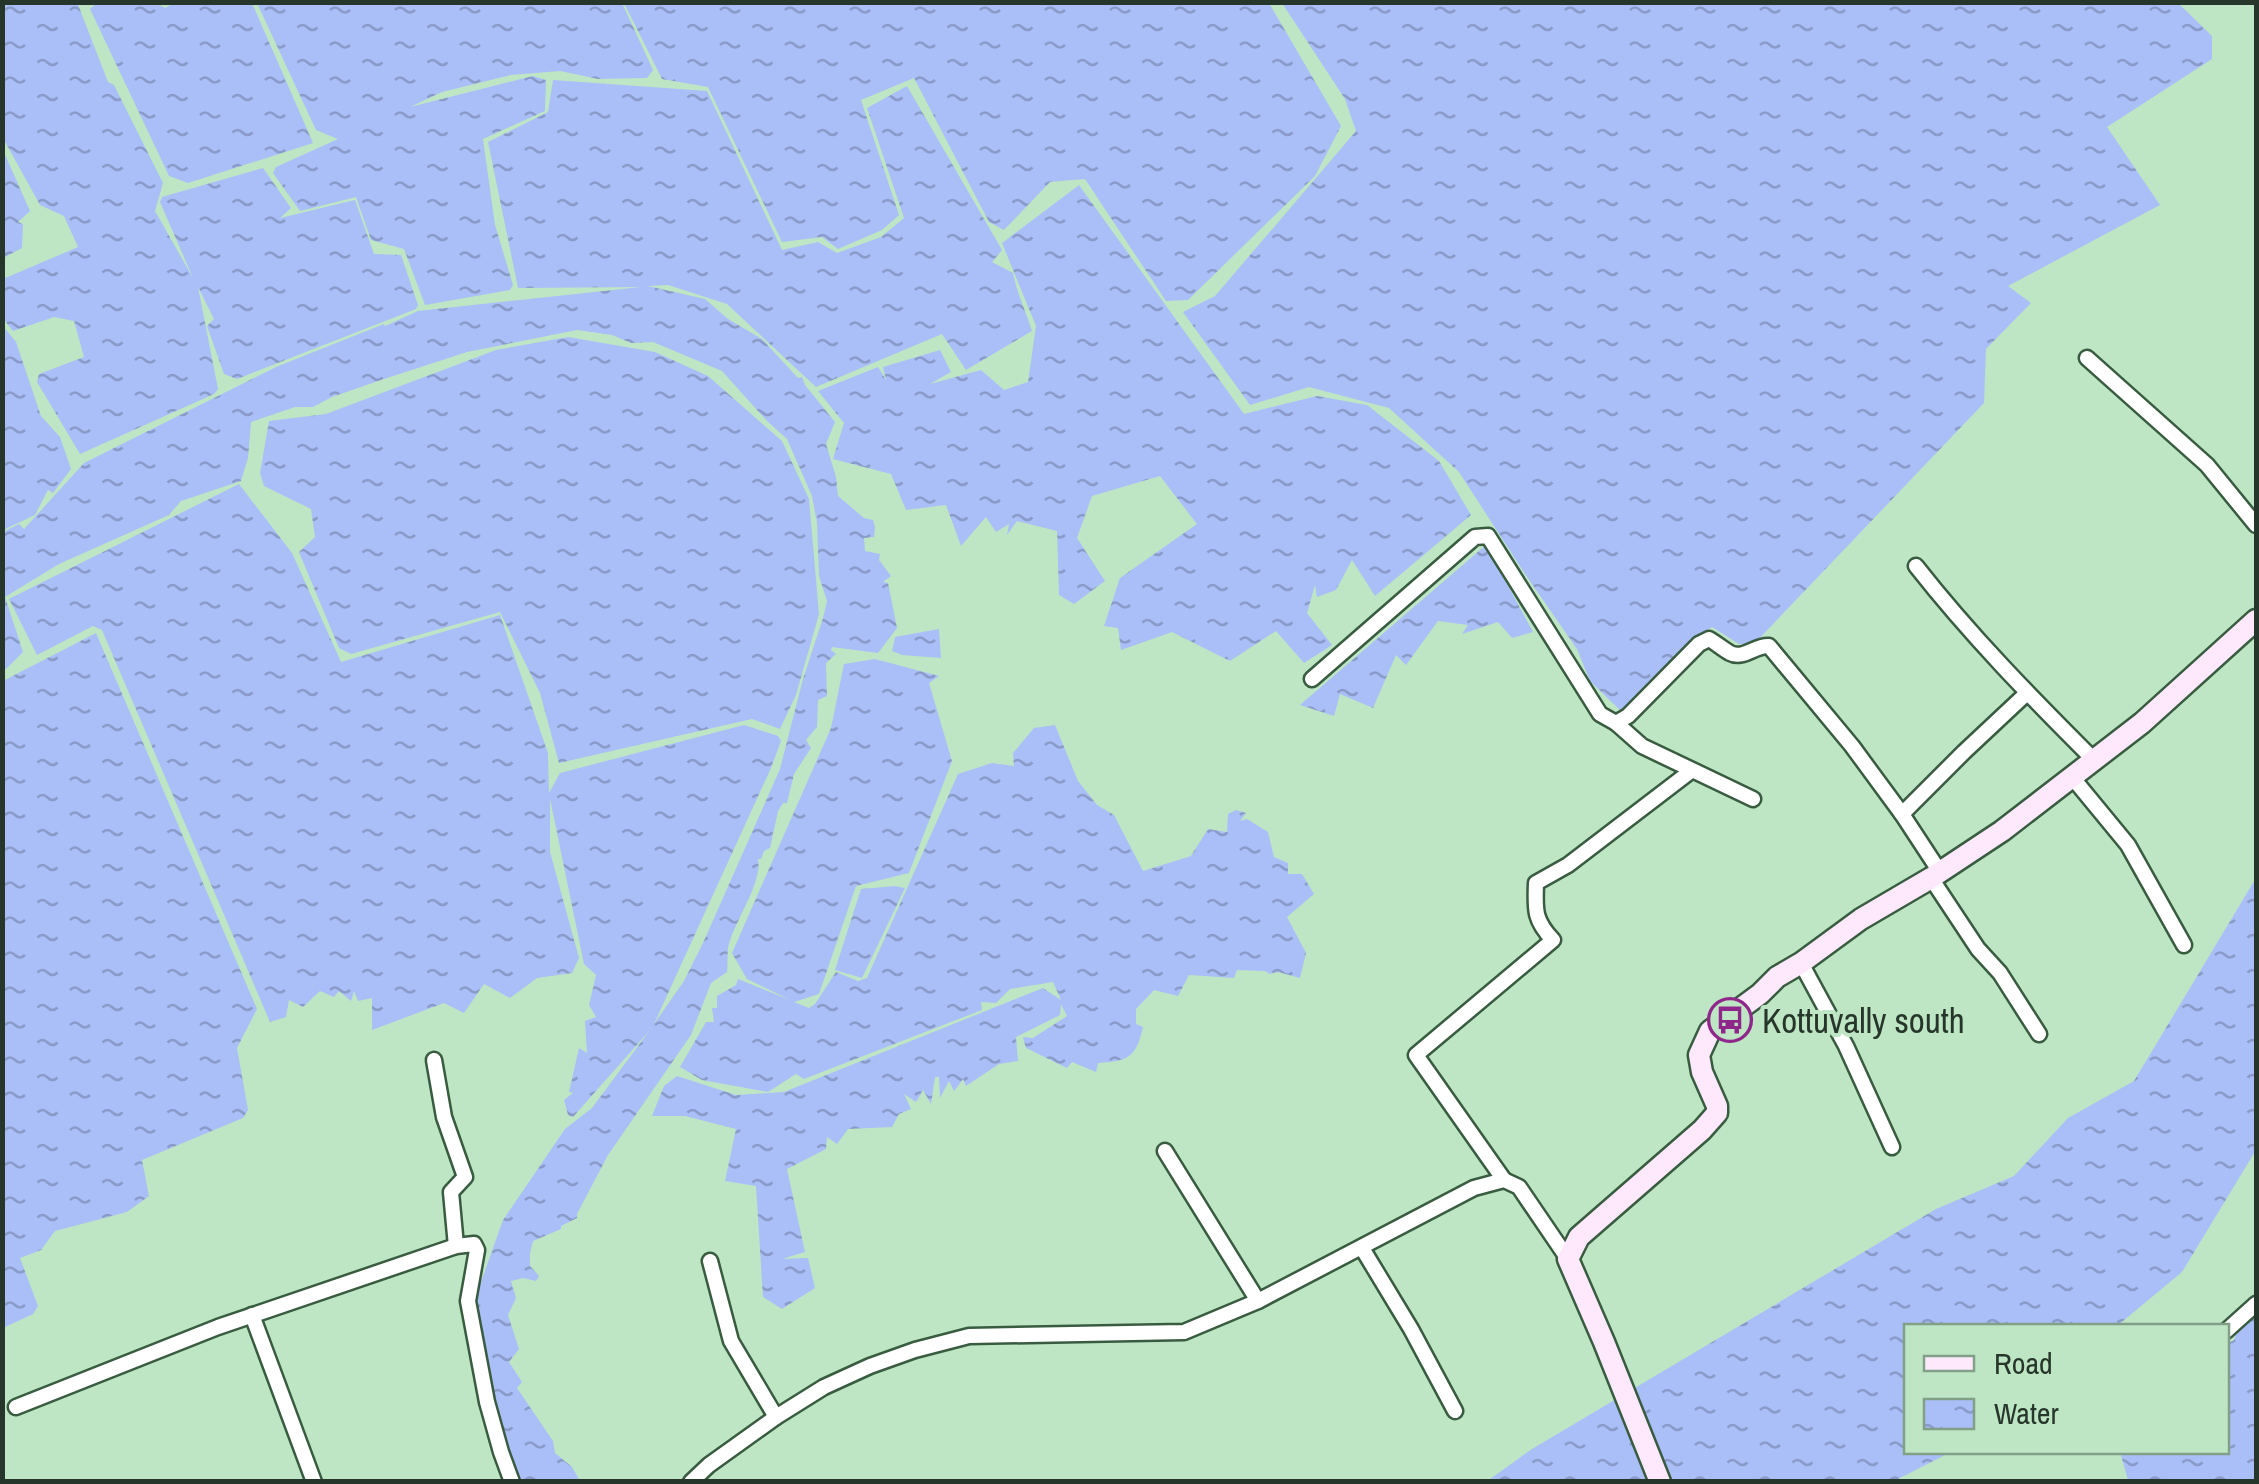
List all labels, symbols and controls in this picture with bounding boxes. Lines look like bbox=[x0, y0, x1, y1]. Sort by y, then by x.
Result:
bus stop icon: Kottuvally south bbox=[1707, 997, 1753, 1043]
place label: Kottuvally south bbox=[1762, 997, 1965, 1044]
legend bbox=[1904, 1324, 2229, 1454]
text: Road bbox=[1994, 1343, 2053, 1383]
text: Water bbox=[1994, 1393, 2060, 1433]

